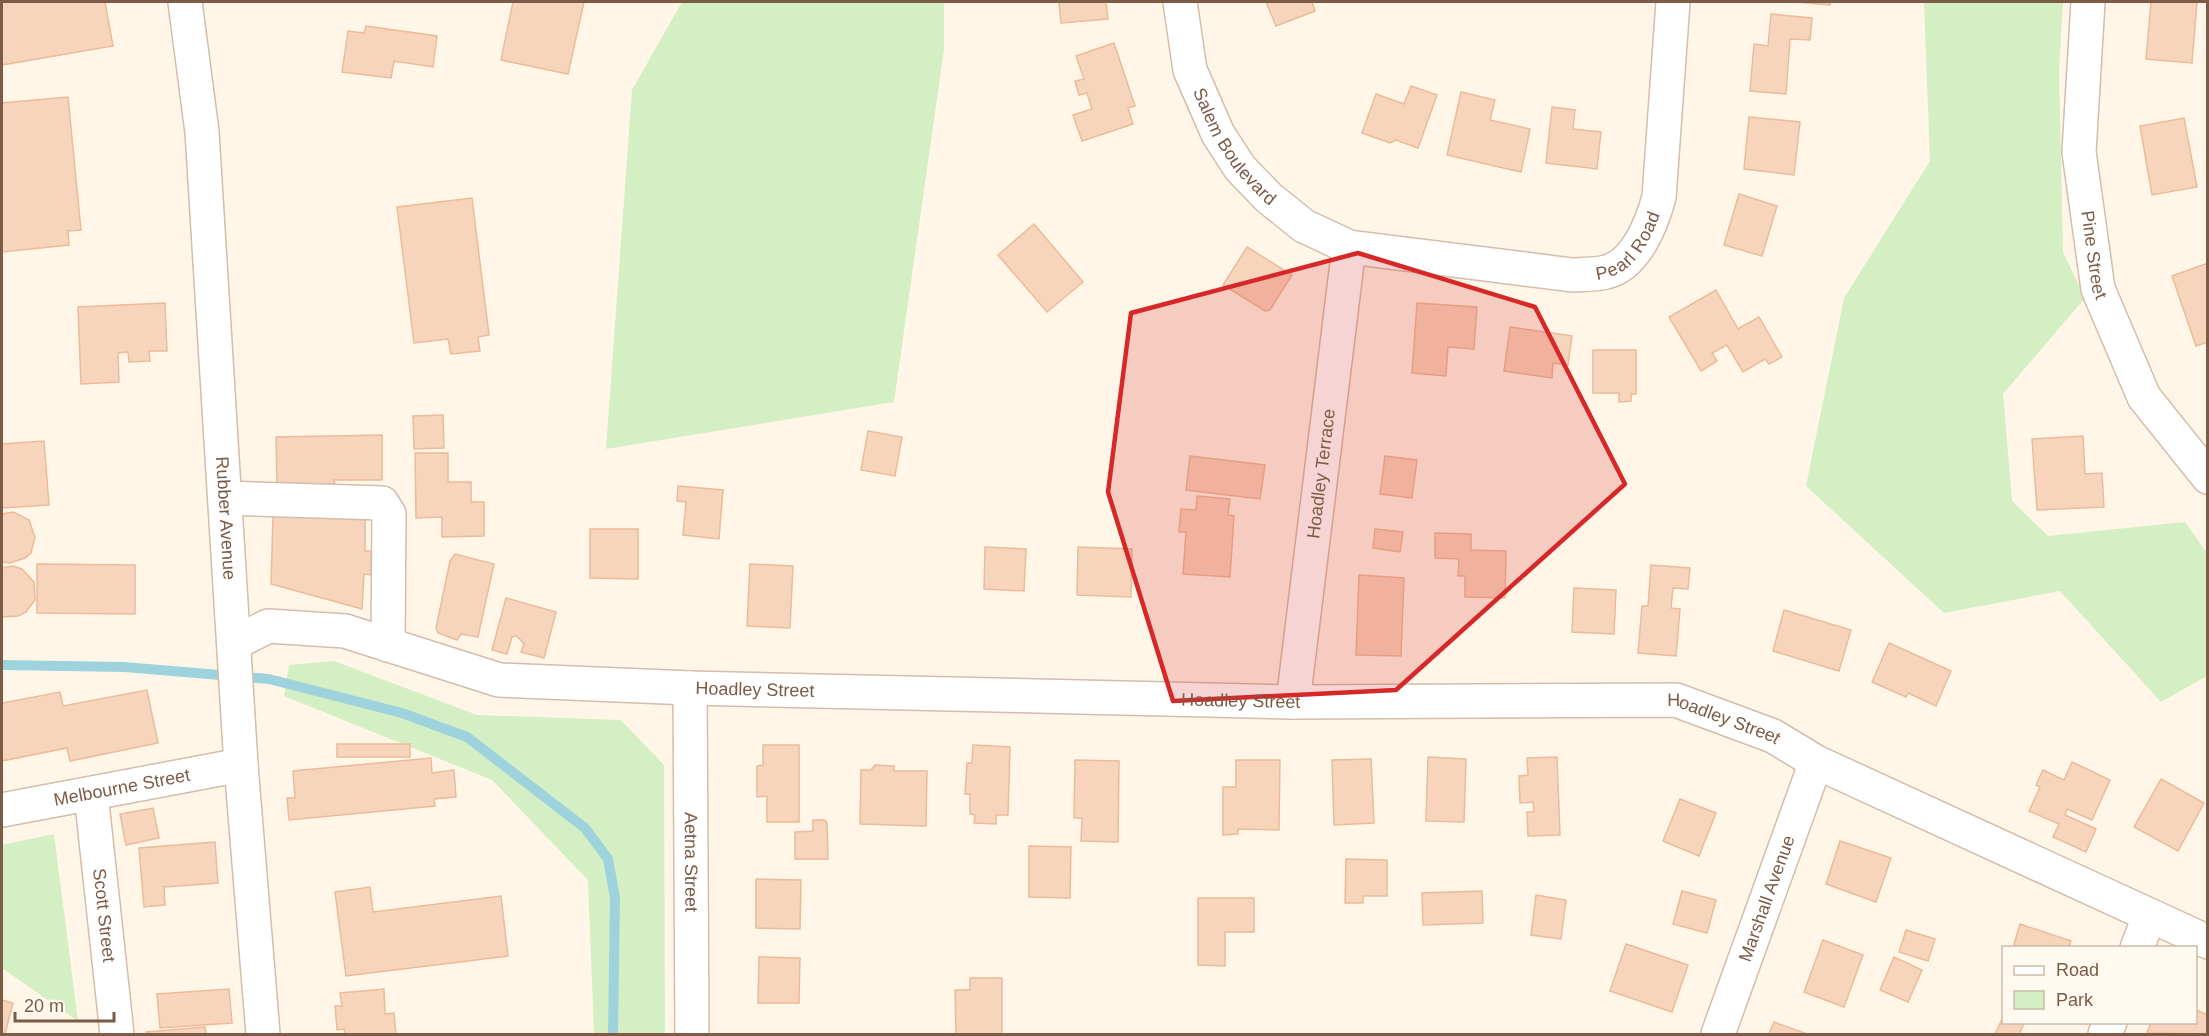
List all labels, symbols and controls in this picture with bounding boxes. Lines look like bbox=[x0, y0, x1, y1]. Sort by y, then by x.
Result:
street label: Salem Boulevard bbox=[1189, 85, 1280, 209]
street label: Pearl Road bbox=[1594, 209, 1664, 284]
street label: Pine Street bbox=[2077, 209, 2111, 302]
street label: Hoadley Terrace bbox=[1303, 408, 1339, 540]
street label: Rubber Avenue bbox=[212, 456, 240, 581]
street label: Hoadley Street bbox=[695, 678, 815, 701]
street label: Hoadley Street bbox=[1181, 689, 1300, 712]
street label: Hoadley Street bbox=[1667, 690, 1784, 748]
street label: Melbourne Street bbox=[52, 765, 192, 810]
street label: Aetna Street bbox=[681, 812, 701, 912]
street label: Marshall Avenue bbox=[1735, 833, 1799, 964]
street label: Scott Street bbox=[89, 867, 119, 963]
legend bbox=[2002, 946, 2197, 1024]
text: Road bbox=[2056, 960, 2099, 980]
scale bar bbox=[15, 985, 114, 1023]
text: Park bbox=[2056, 990, 2094, 1010]
text: 20 m bbox=[24, 996, 64, 1016]

